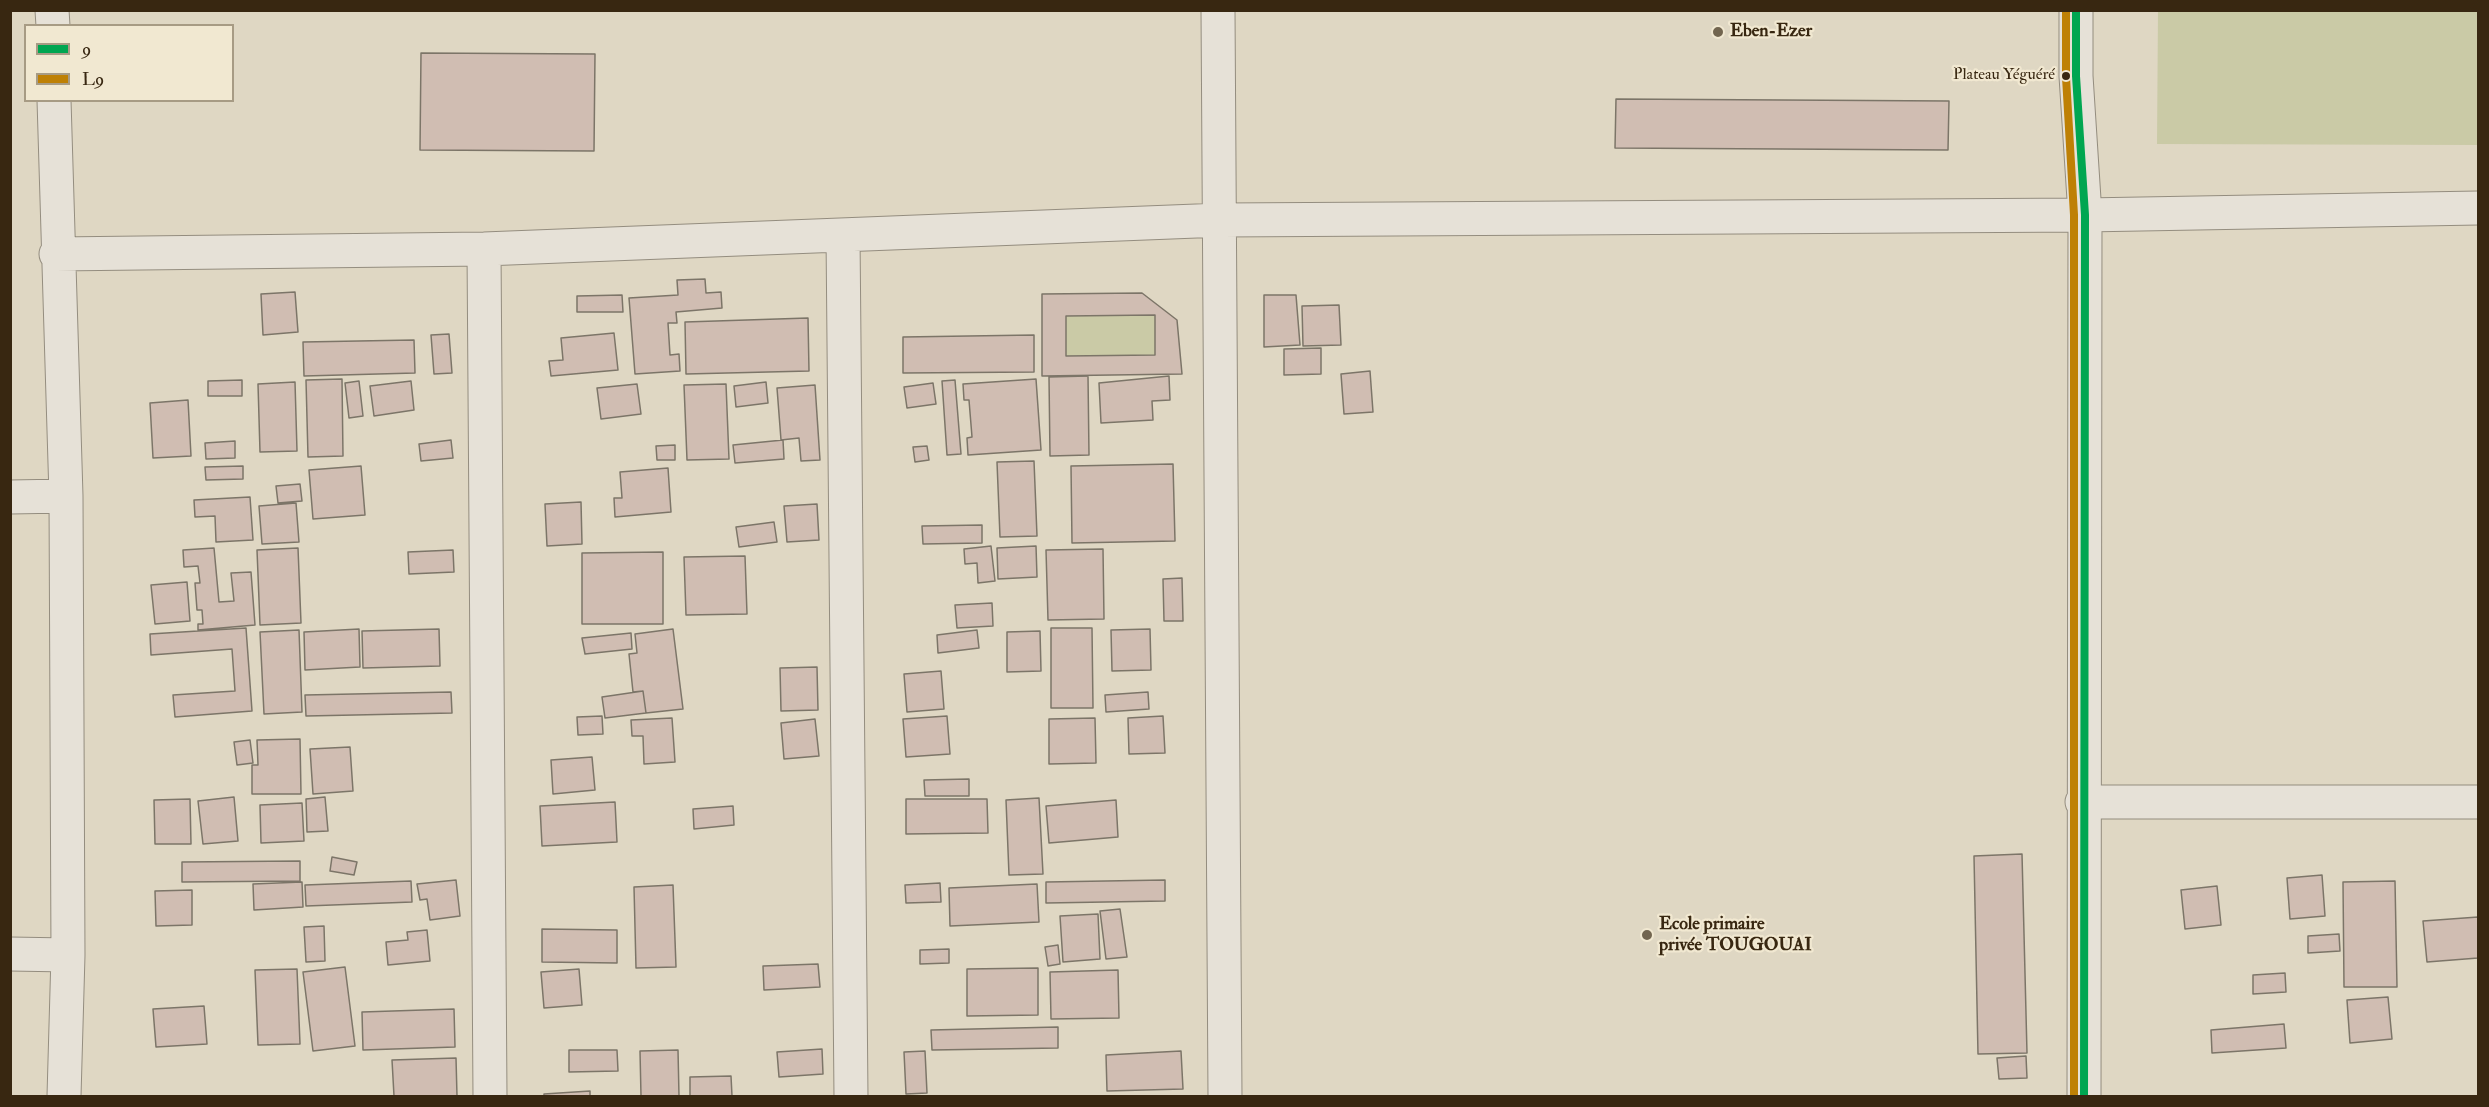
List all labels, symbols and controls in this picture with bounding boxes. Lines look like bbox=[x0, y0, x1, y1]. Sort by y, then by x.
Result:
place label: Eben-Ezer bbox=[1730, 21, 1812, 43]
legend bbox=[24, 24, 234, 102]
marker: Eben-Ezer bbox=[1711, 25, 1725, 39]
text: 9 bbox=[82, 38, 91, 61]
place label: Plateau Yéguéré bbox=[1953, 66, 2055, 86]
text: L9 bbox=[82, 68, 104, 91]
marker: Plateau Yéguéré bbox=[2060, 70, 2072, 82]
place label: Ecole primaire privée TOUGOUAI bbox=[1659, 914, 1812, 956]
marker: Ecole primaire privée TOUGOUAI bbox=[1640, 928, 1654, 942]

